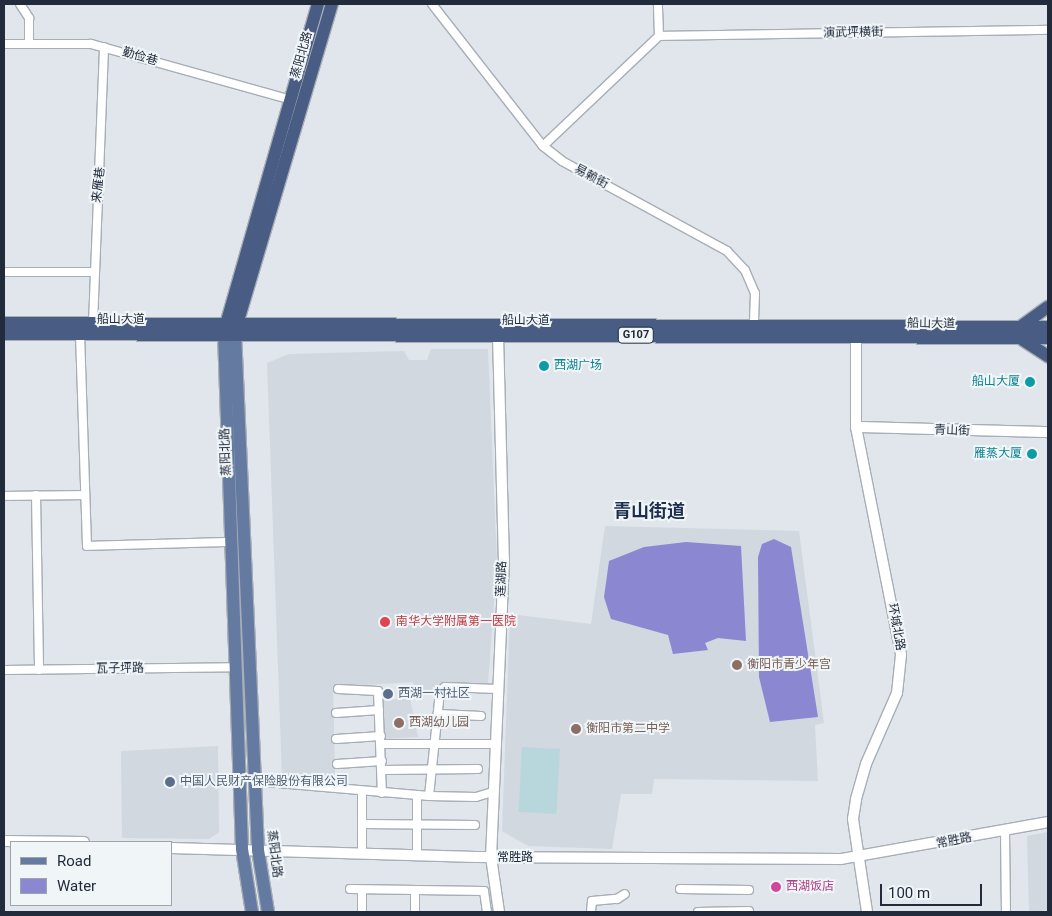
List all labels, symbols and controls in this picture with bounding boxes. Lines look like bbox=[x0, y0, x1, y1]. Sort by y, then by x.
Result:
street label: 演武坪横街 bbox=[823, 25, 883, 41]
street label: 蒸阳北路 bbox=[288, 30, 316, 80]
street label: 勤俭巷 bbox=[121, 45, 159, 69]
street label: 易赖街 bbox=[572, 162, 610, 192]
street label: 来雁巷 bbox=[90, 166, 108, 204]
street label: 船山大道 bbox=[97, 313, 145, 327]
street label: 船山大道 bbox=[502, 314, 550, 328]
street label: 船山大道 bbox=[907, 316, 955, 332]
road number: G107 bbox=[617, 326, 655, 344]
place label: 西湖广场 bbox=[554, 359, 602, 373]
marker: 西湖广场 bbox=[538, 360, 550, 372]
place label: 船山大厦 bbox=[972, 375, 1020, 389]
marker: 船山大厦 bbox=[1024, 376, 1036, 388]
street label: 青山街 bbox=[934, 423, 970, 439]
street label: 蒸阳北路 bbox=[218, 428, 234, 476]
place label: 雁蒸大厦 bbox=[974, 447, 1022, 461]
marker: 雁蒸大厦 bbox=[1026, 448, 1038, 460]
district label: 青山街道 bbox=[613, 500, 685, 522]
street label: 莲湖路 bbox=[494, 561, 510, 597]
street label: 环城北路 bbox=[885, 602, 907, 652]
marker: 南华大学附属第一医院 bbox=[378, 615, 392, 629]
place label: 南华大学附属第一医院 bbox=[396, 615, 516, 629]
place label: 衡阳市青少年宫 bbox=[747, 658, 831, 672]
marker: 衡阳市青少年宫 bbox=[731, 659, 743, 671]
street label: 瓦子坪路 bbox=[96, 661, 144, 677]
place label: 西湖一村社区 bbox=[398, 687, 470, 701]
marker: 西湖一村社区 bbox=[382, 688, 394, 700]
place label: 西湖幼儿园 bbox=[409, 716, 469, 730]
marker: 西湖幼儿园 bbox=[393, 717, 405, 729]
place label: 衡阳市第二中学 bbox=[586, 722, 670, 736]
marker: 衡阳市第二中学 bbox=[570, 723, 582, 735]
place label: 中国人民财产保险股份有限公司 bbox=[180, 775, 348, 789]
marker: 中国人民财产保险股份有限公司 bbox=[164, 776, 176, 788]
street label: 蒸阳北路 bbox=[264, 829, 284, 879]
street label: 常胜路 bbox=[935, 830, 973, 852]
legend bbox=[10, 841, 172, 906]
street label: 常胜路 bbox=[497, 851, 533, 865]
text: Road bbox=[57, 852, 91, 870]
scale bar bbox=[882, 874, 984, 906]
text: Water bbox=[57, 877, 96, 895]
place label: 西湖饭店 bbox=[786, 880, 834, 894]
marker: 西湖饭店 bbox=[770, 881, 782, 893]
text: 100 m bbox=[888, 884, 930, 902]

